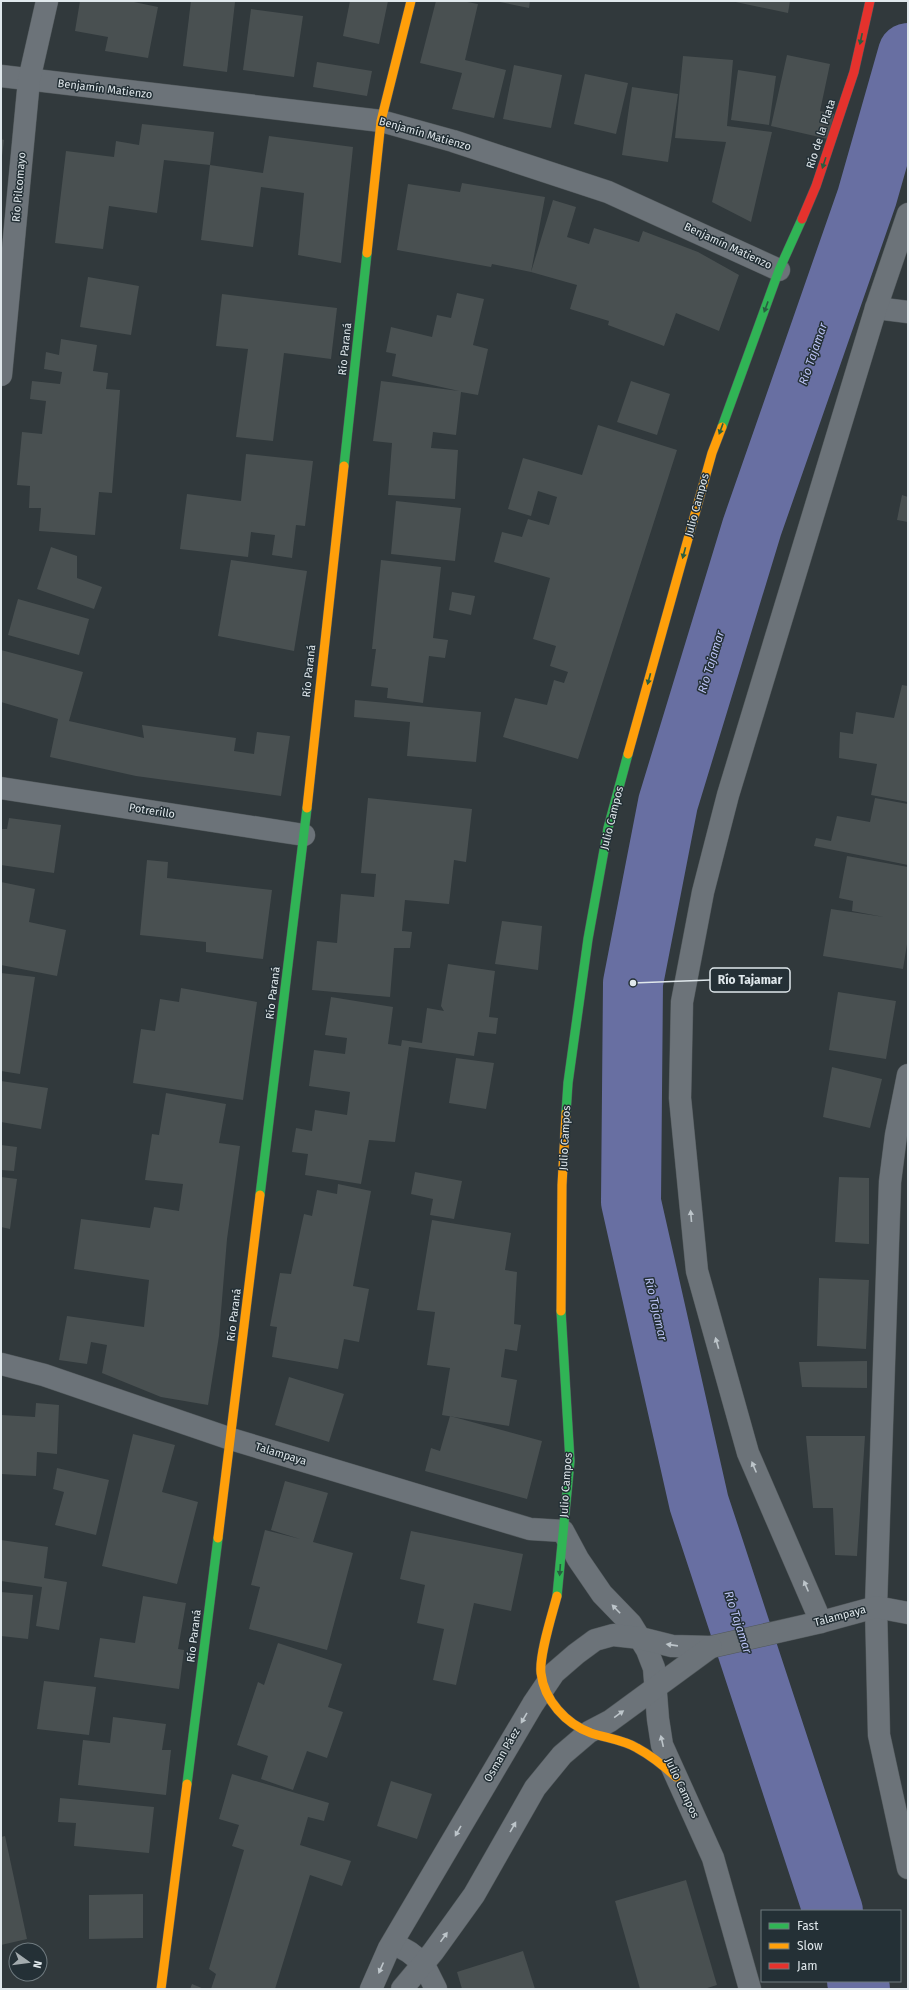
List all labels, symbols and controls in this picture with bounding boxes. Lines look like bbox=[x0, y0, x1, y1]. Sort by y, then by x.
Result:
one-way arrow bbox=[858, 33, 864, 45]
street label: Benjamín Matienzo bbox=[57, 77, 153, 101]
street label: Río de la Plata bbox=[804, 98, 838, 170]
street label: Benjamín Matienzo bbox=[377, 115, 473, 153]
street label: Río Pilcomayo bbox=[9, 151, 29, 223]
one-way arrow bbox=[821, 158, 827, 170]
street label: Benjamín Matienzo bbox=[682, 220, 774, 272]
one-way arrow bbox=[762, 301, 768, 313]
water label: Río Tajamar bbox=[796, 321, 830, 387]
street label: Río Paraná bbox=[336, 322, 354, 376]
one-way arrow bbox=[717, 423, 723, 435]
street label: Julio Campos bbox=[682, 472, 712, 538]
one-way arrow bbox=[681, 548, 687, 560]
water label: Río Tajamar bbox=[695, 629, 727, 695]
street label: Río Paraná bbox=[300, 644, 318, 698]
one-way arrow bbox=[646, 673, 652, 685]
street label: Julio Campos bbox=[598, 785, 626, 851]
street label: Potrerillo bbox=[128, 801, 176, 821]
street label: Río Paraná bbox=[263, 966, 283, 1020]
callout: Río Tajamar bbox=[710, 968, 790, 992]
text: Río Tajamar bbox=[718, 973, 782, 987]
street label: Julio Campos bbox=[557, 1105, 573, 1171]
one-way arrow bbox=[688, 1210, 695, 1222]
water label: Río Tajamar bbox=[642, 1276, 670, 1342]
street label: Río Paraná bbox=[224, 1288, 244, 1342]
one-way arrow bbox=[714, 1336, 720, 1348]
street label: Talampaya bbox=[254, 1440, 308, 1468]
street label: Julio Campos bbox=[557, 1452, 575, 1518]
one-way arrow bbox=[751, 1460, 757, 1472]
one-way arrow bbox=[557, 1564, 564, 1576]
one-way arrow bbox=[803, 1581, 809, 1592]
water label: Río Tajamar bbox=[721, 1589, 755, 1655]
street label: Talampaya bbox=[813, 1603, 867, 1629]
one-way arrow bbox=[611, 1604, 621, 1614]
street label: Río Paraná bbox=[184, 1609, 204, 1663]
one-way arrow bbox=[666, 1642, 678, 1648]
one-way arrow bbox=[614, 1710, 625, 1719]
one-way arrow bbox=[520, 1712, 527, 1724]
street label: Osman Páez bbox=[481, 1726, 523, 1784]
one-way arrow bbox=[659, 1734, 665, 1746]
street label: Julio Campos bbox=[662, 1756, 702, 1820]
one-way arrow bbox=[509, 1821, 516, 1833]
one-way arrow bbox=[455, 1825, 462, 1836]
legend bbox=[761, 1910, 901, 1982]
text: Fast bbox=[797, 1919, 819, 1933]
one-way arrow bbox=[440, 1931, 448, 1942]
text: Slow bbox=[797, 1939, 823, 1953]
north arrow bbox=[8, 1942, 48, 1982]
text: N bbox=[30, 1959, 44, 1969]
text: Jam bbox=[797, 1959, 817, 1973]
one-way arrow bbox=[377, 1962, 384, 1974]

